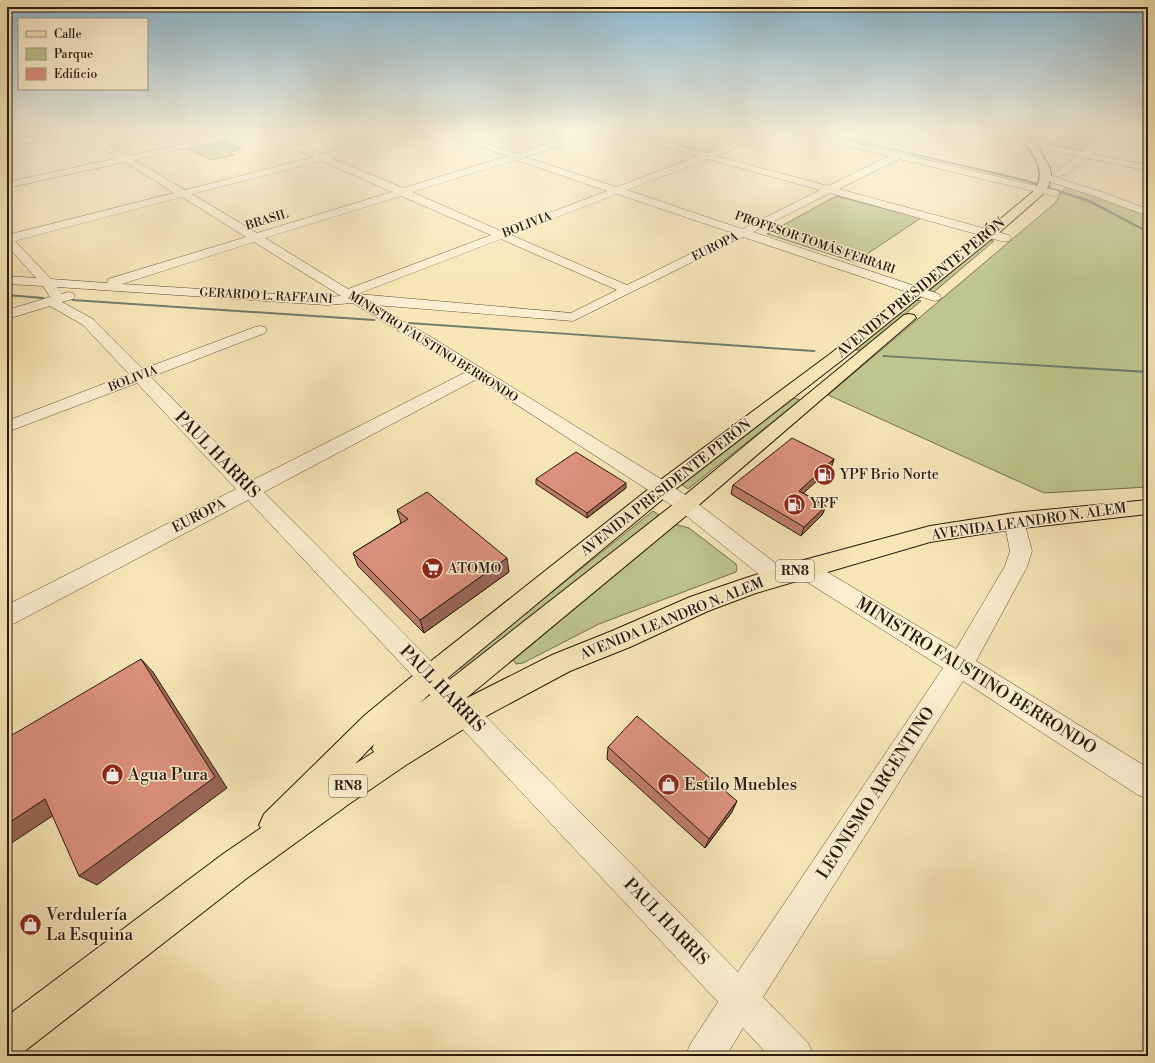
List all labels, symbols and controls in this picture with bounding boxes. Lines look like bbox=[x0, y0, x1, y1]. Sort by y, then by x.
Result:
legend bbox=[18, 18, 148, 90]
text: Calle bbox=[54, 27, 81, 42]
text: Parque bbox=[54, 47, 93, 62]
text: Edificio bbox=[54, 67, 97, 82]
street label: BRASIL bbox=[243, 206, 290, 234]
street label: PROFESOR TOMÁS FERRARI bbox=[733, 207, 898, 278]
street label: BOLIVIA bbox=[499, 208, 554, 242]
street label: AVENIDA PRESIDENTE PERÓN bbox=[831, 212, 1009, 362]
street label: EUROPA bbox=[689, 229, 741, 265]
street label: GERARDO L. RAFFAINI bbox=[199, 285, 333, 307]
street label: MINISTRO FAUSTINO BERRONDO bbox=[345, 288, 521, 406]
street label: BOLIVIA bbox=[105, 362, 160, 396]
street label: PAUL HARRIS bbox=[170, 407, 264, 503]
street label: AVENIDA PRESIDENTE PERÓN bbox=[575, 414, 755, 561]
fuel station icon: YPF Brio Norte bbox=[812, 462, 838, 488]
place label: YPF Brio Norte bbox=[839, 466, 939, 484]
fuel station icon: YPF bbox=[782, 491, 808, 517]
street label: EUROPA bbox=[169, 495, 229, 537]
place label: YPF bbox=[809, 495, 838, 513]
street label: AVENIDA LEANDRO N. ALEM bbox=[929, 499, 1128, 545]
supermarket icon: ATOMO bbox=[420, 556, 446, 582]
place label: ATOMO bbox=[447, 560, 501, 578]
road number: RN8 bbox=[776, 560, 814, 582]
street label: AVENIDA LEANDRO N. ALEM bbox=[576, 574, 767, 665]
street label: MINISTRO FAUSTINO BERRONDO bbox=[852, 593, 1100, 759]
street label: PAUL HARRIS bbox=[395, 641, 489, 737]
street label: LEONISMO ARGENTINO bbox=[812, 703, 940, 883]
shop icon: Agua Pura bbox=[100, 762, 126, 788]
place label: Agua Pura bbox=[127, 764, 208, 786]
shop icon: Estilo Muebles bbox=[655, 772, 681, 798]
place label: Estilo Muebles bbox=[684, 774, 797, 796]
road number: RN8 bbox=[329, 775, 367, 797]
street label: PAUL HARRIS bbox=[619, 874, 713, 970]
place label: Verdulería La Esquina bbox=[45, 904, 133, 946]
shop icon: Verdulería La Esquina bbox=[17, 912, 43, 938]

